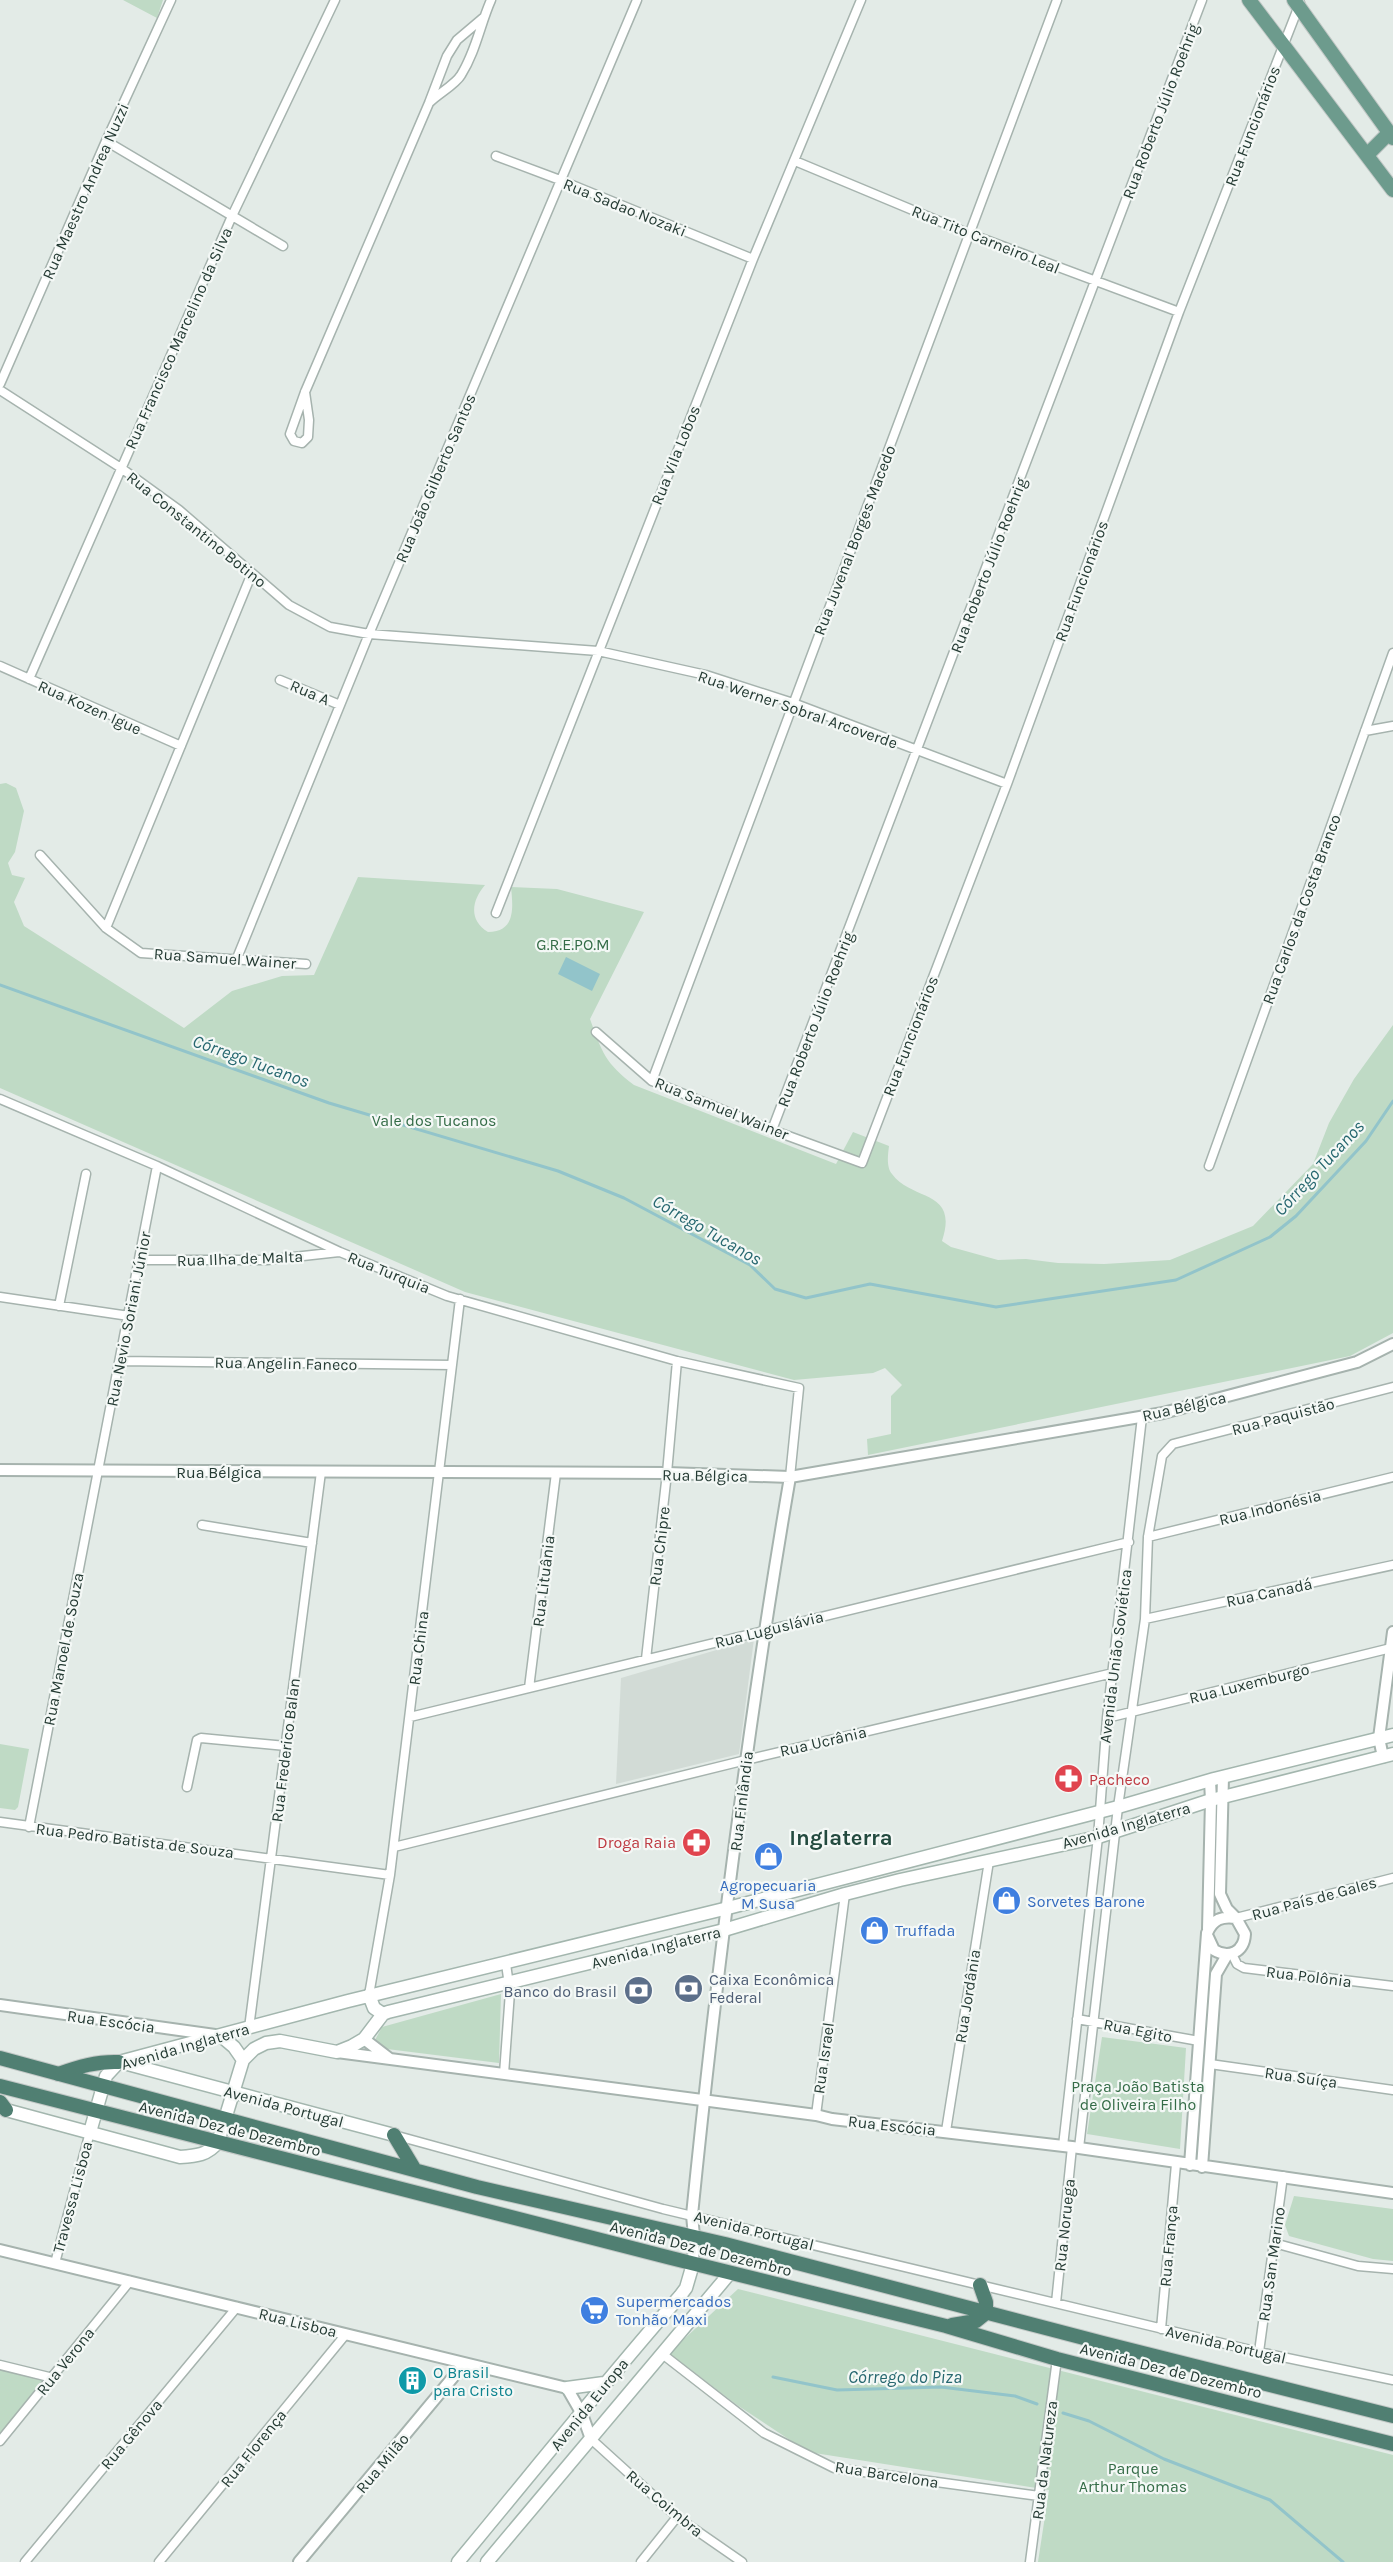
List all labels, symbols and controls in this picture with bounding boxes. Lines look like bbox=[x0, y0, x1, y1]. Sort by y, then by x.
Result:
street label: Rua Roberto Júlio Roehrig bbox=[1118, 21, 1203, 202]
street label: Rua Funcionários bbox=[1221, 63, 1284, 189]
street label: Rua Maestro Andrea Nuzzi bbox=[38, 100, 133, 282]
street label: Rua Sadao Nozaki bbox=[560, 174, 689, 241]
street label: Rua Tito Carneiro Leal bbox=[909, 201, 1063, 278]
street label: Rua Francisco Marcelino da Silva bbox=[121, 224, 236, 452]
street label: Rua João Gilberto Santos bbox=[391, 391, 480, 565]
street label: Rua Vila Lobos bbox=[647, 403, 704, 508]
street label: Rua Juvenal Borges Macedo bbox=[809, 442, 900, 638]
street label: Rua Constantino Botino bbox=[123, 467, 270, 592]
street label: Rua Roberto Júlio Roehrig bbox=[946, 475, 1031, 656]
street label: Rua Funcionários bbox=[1051, 518, 1112, 644]
street label: Rua Werner Sobral Arcoverde bbox=[696, 666, 900, 753]
street label: Rua Kozen Igue bbox=[35, 676, 144, 739]
street label: Rua A bbox=[287, 676, 333, 709]
street label: Rua Carlos da Costa Branco bbox=[1258, 812, 1345, 1007]
street label: Rua Roberto Júlio Roehrig bbox=[773, 929, 858, 1110]
park label: G.R.E.PO.M bbox=[536, 935, 610, 954]
street label: Rua Samuel Wainer bbox=[153, 944, 297, 973]
street label: Rua Funcionários bbox=[879, 973, 942, 1099]
water label: Córrego Tucanos bbox=[190, 1030, 312, 1092]
street label: Rua Samuel Wainer bbox=[652, 1073, 792, 1144]
park label: Vale dos Tucanos bbox=[372, 1111, 496, 1130]
water label: Córrego Tucanos bbox=[1269, 1116, 1369, 1220]
water label: Córrego Tucanos bbox=[648, 1190, 766, 1270]
street label: Rua Nevio Soriani Júnior bbox=[102, 1230, 155, 1408]
street label: Rua Ilha de Malta bbox=[176, 1247, 304, 1270]
street label: Rua Turquia bbox=[345, 1247, 433, 1298]
street label: Rua Angelin Faneco bbox=[215, 1353, 357, 1374]
street label: Rua Bélgica bbox=[1140, 1388, 1228, 1425]
street label: Rua Paquistão bbox=[1230, 1394, 1337, 1439]
street label: Rua Bélgica bbox=[176, 1463, 262, 1482]
street label: Rua Bélgica bbox=[662, 1465, 748, 1486]
street label: Rua Indonésia bbox=[1217, 1486, 1323, 1529]
street label: Rua Chipre bbox=[645, 1505, 674, 1587]
street label: Rua Lituânia bbox=[528, 1534, 559, 1628]
street label: Avenida União Soviética bbox=[1095, 1568, 1136, 1744]
street label: Rua Manoel de Souza bbox=[39, 1571, 88, 1727]
street label: Rua Canadá bbox=[1224, 1574, 1314, 1611]
street label: Rua Luguslávia bbox=[713, 1607, 825, 1652]
street label: Rua China bbox=[405, 1610, 432, 1686]
street label: Rua Luxemburgo bbox=[1187, 1659, 1311, 1708]
street label: Rua Frederico Balan bbox=[267, 1677, 304, 1823]
street label: Rua Ucrânia bbox=[778, 1722, 868, 1761]
street label: Rua Finlândia bbox=[726, 1750, 757, 1852]
pharmacy icon: Pacheco bbox=[1052, 1763, 1084, 1795]
place label: Pacheco bbox=[1089, 1770, 1150, 1789]
street label: Avenida Inglaterra bbox=[1060, 1798, 1193, 1853]
street label: Rua Pedro Batista de Souza bbox=[35, 1819, 235, 1862]
district label: Inglaterra bbox=[789, 1825, 893, 1851]
pharmacy icon: Droga Raia bbox=[681, 1826, 713, 1858]
place label: Droga Raia bbox=[597, 1833, 676, 1852]
shop icon: Agropecuaria M Susa bbox=[752, 1841, 784, 1873]
street label: Rua País de Gales bbox=[1250, 1873, 1379, 1924]
place label: Agropecuaria M Susa bbox=[720, 1876, 816, 1913]
shop icon: Sorvetes Barone bbox=[990, 1885, 1022, 1917]
place label: Sorvetes Barone bbox=[1027, 1892, 1145, 1911]
shop icon: Truffada bbox=[858, 1914, 890, 1946]
place label: Truffada bbox=[895, 1921, 955, 1940]
street label: Avenida Inglaterra bbox=[589, 1922, 723, 1973]
street label: Rua Jordânia bbox=[951, 1948, 984, 2044]
street label: Rua Polônia bbox=[1265, 1962, 1353, 1991]
place label: Caixa Econômica Federal bbox=[709, 1970, 834, 2007]
bank icon: Caixa Econômica Federal bbox=[672, 1972, 704, 2004]
bank icon: Banco do Brasil bbox=[622, 1975, 654, 2007]
place label: Banco do Brasil bbox=[504, 1982, 617, 2001]
street label: Rua Escócia bbox=[66, 2006, 156, 2037]
street label: Rua Egito bbox=[1102, 2015, 1174, 2046]
street label: Avenida Inglaterra bbox=[119, 2019, 252, 2074]
street label: Rua Israel bbox=[809, 2021, 838, 2095]
street label: Rua Suíça bbox=[1263, 2063, 1339, 2092]
park label: Praça João Batista de Oliveira Filho bbox=[1071, 2077, 1205, 2114]
street label: Avenida Portugal bbox=[222, 2081, 346, 2132]
street label: Avenida Dez de Dezembro bbox=[137, 2097, 323, 2160]
street label: Rua Escócia bbox=[847, 2111, 937, 2140]
street label: Travessa Lisboa bbox=[48, 2139, 97, 2255]
street label: Rua Noruega bbox=[1050, 2178, 1079, 2272]
street label: Rua França bbox=[1155, 2204, 1182, 2288]
street label: Avenida Portugal bbox=[692, 2206, 816, 2255]
street label: Rua San Marino bbox=[1254, 2206, 1289, 2323]
street label: Avenida Dez de Dezembro bbox=[608, 2217, 794, 2280]
place label: Supermercados Tonhão Maxi bbox=[616, 2292, 731, 2329]
supermarket icon: Supermercados Tonhão Maxi bbox=[579, 2294, 611, 2326]
street label: Rua Lisboa bbox=[257, 2304, 339, 2341]
street label: Avenida Portugal bbox=[1164, 2321, 1288, 2368]
street label: Rua Verona bbox=[32, 2324, 99, 2399]
street label: Avenida Dez de Dezembro bbox=[1078, 2339, 1264, 2402]
street label: Avenida Europa bbox=[546, 2354, 632, 2454]
place label: O Brasil para Cristo bbox=[433, 2363, 513, 2400]
building icon: O Brasil para Cristo bbox=[396, 2365, 428, 2397]
water label: Córrego do Piza bbox=[848, 2366, 962, 2388]
street label: Rua Gênova bbox=[97, 2395, 166, 2473]
street label: Rua da Natureza bbox=[1028, 2399, 1061, 2521]
street label: Rua Florença bbox=[216, 2406, 290, 2491]
street label: Rua Milão bbox=[352, 2429, 413, 2497]
street label: Rua Barcelona bbox=[834, 2457, 940, 2492]
park label: Parque Arthur Thomas bbox=[1079, 2459, 1187, 2496]
street label: Rua Coimbra bbox=[622, 2466, 707, 2541]

